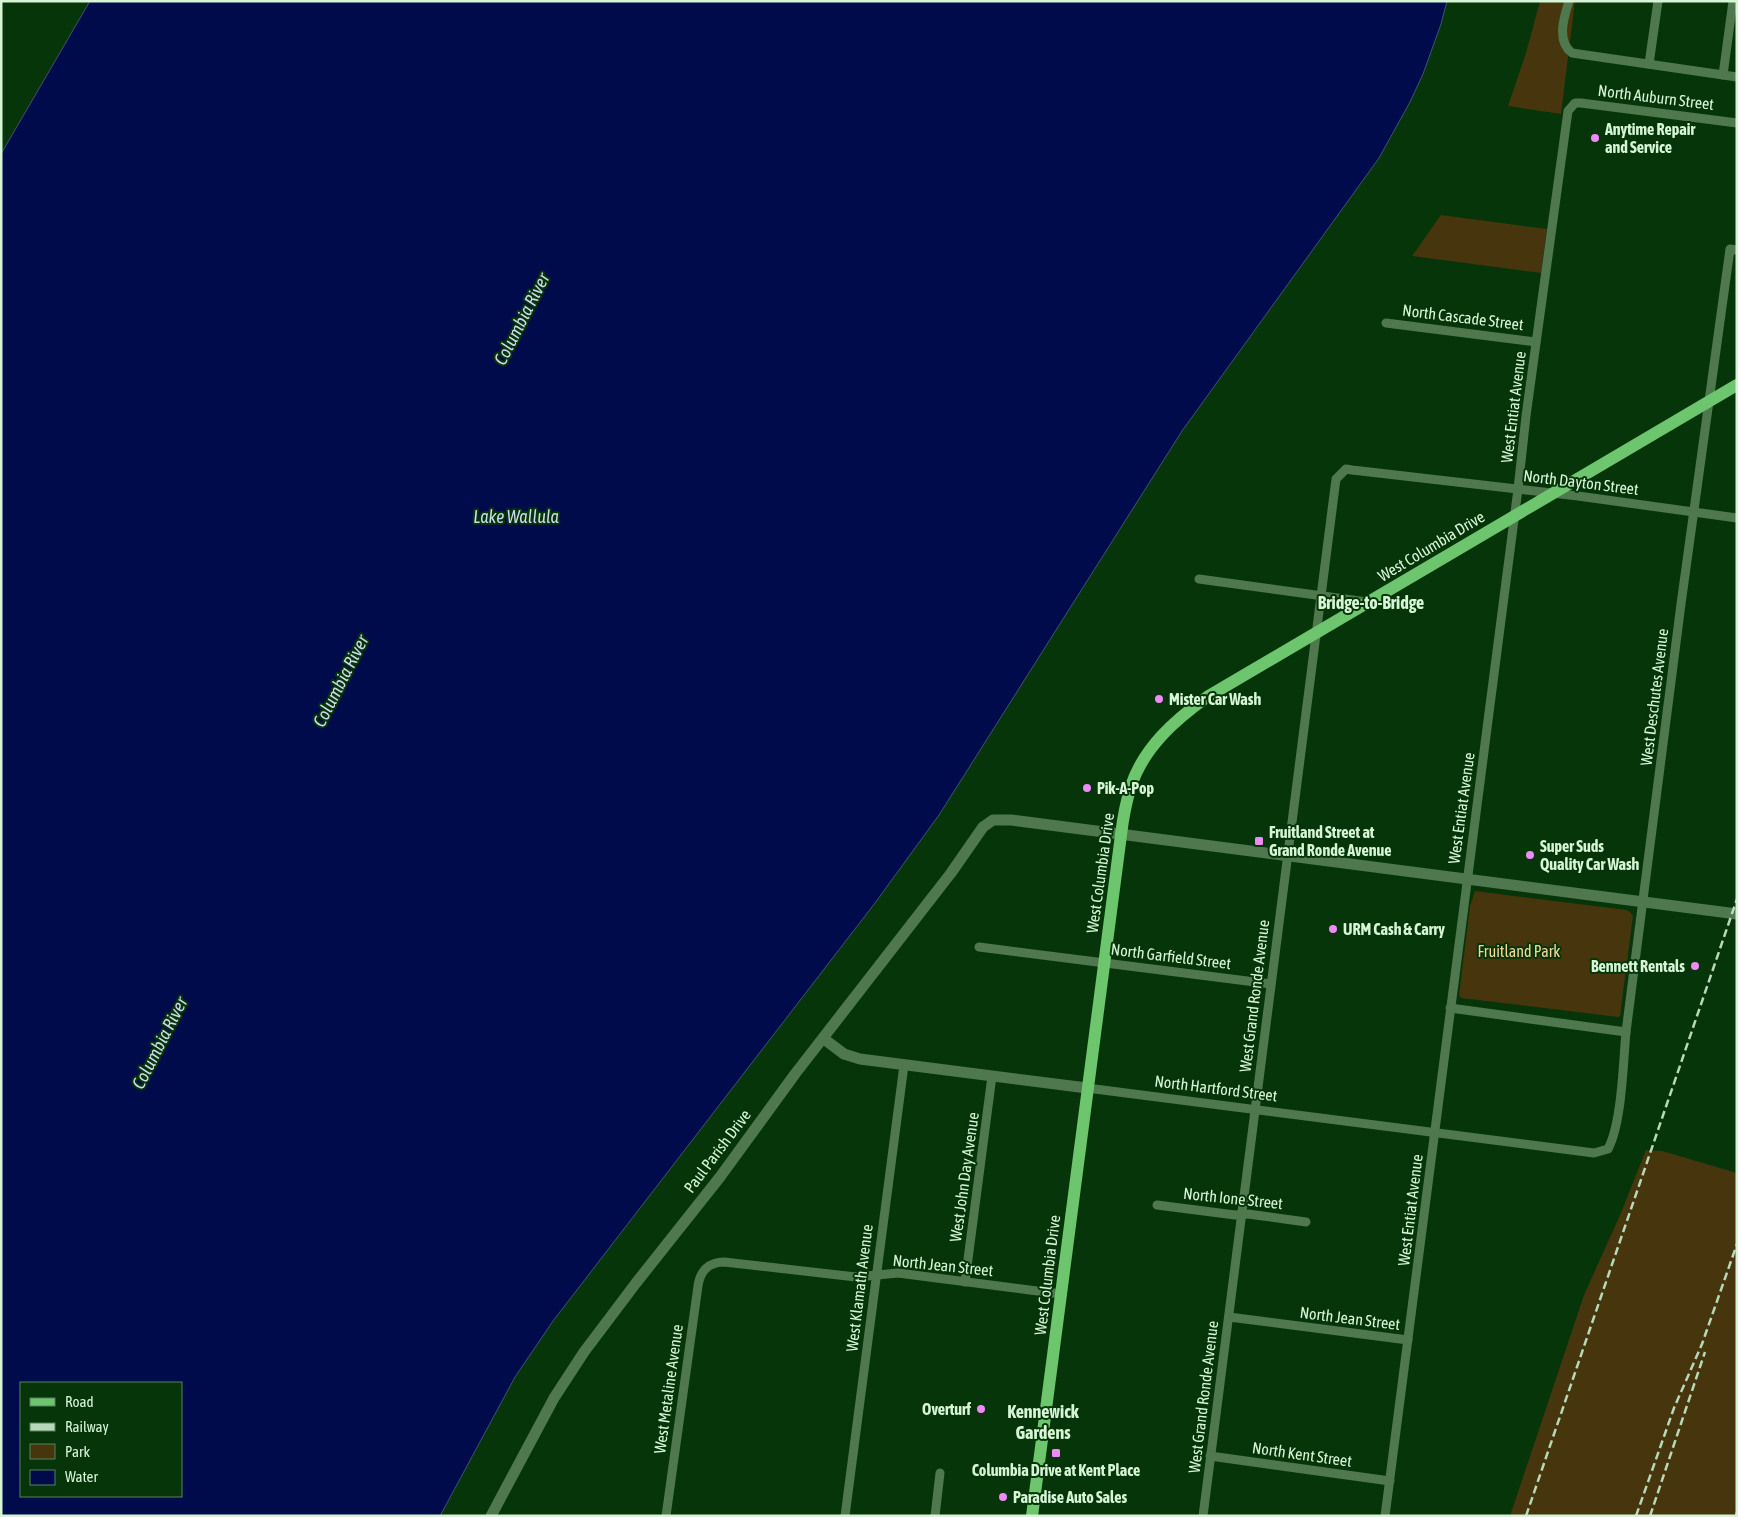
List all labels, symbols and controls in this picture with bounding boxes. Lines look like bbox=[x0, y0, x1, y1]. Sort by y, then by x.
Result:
street label: North Auburn Street bbox=[1597, 81, 1715, 113]
place label: Anytime Repair and Service bbox=[1604, 120, 1695, 156]
marker: Anytime Repair and Service bbox=[1589, 132, 1601, 144]
water label: Columbia River bbox=[489, 269, 554, 368]
street label: North Cascade Street bbox=[1401, 301, 1525, 333]
street label: West Entiat Avenue bbox=[1497, 350, 1529, 464]
street label: North Dayton Street bbox=[1522, 466, 1640, 499]
water label: Lake Wallula bbox=[473, 506, 559, 527]
street label: West Columbia Drive bbox=[1375, 507, 1487, 585]
district label: Bridge-to-Bridge bbox=[1318, 592, 1424, 613]
street label: West Deschutes Avenue bbox=[1637, 627, 1671, 767]
water label: Columbia River bbox=[308, 631, 373, 730]
place label: Mister Car Wash bbox=[1169, 690, 1261, 708]
marker: Mister Car Wash bbox=[1153, 693, 1165, 705]
street label: West Entiat Avenue bbox=[1444, 751, 1478, 865]
place label: Pik-A-Pop bbox=[1097, 779, 1154, 797]
marker: Pik-A-Pop bbox=[1081, 782, 1093, 794]
street label: West Columbia Drive bbox=[1083, 812, 1117, 934]
place label: Fruitland Street at Grand Ronde Avenue bbox=[1269, 823, 1391, 859]
marker: Fruitland Street at Grand Ronde Avenue bbox=[1253, 835, 1265, 847]
place label: Super Suds Quality Car Wash bbox=[1540, 837, 1640, 873]
marker: Super Suds Quality Car Wash bbox=[1524, 849, 1536, 861]
street label: West Grand Ronde Avenue bbox=[1236, 919, 1272, 1073]
place label: URM Cash & Carry bbox=[1343, 920, 1445, 938]
marker: URM Cash & Carry bbox=[1327, 923, 1339, 935]
street label: North Garfield Street bbox=[1110, 940, 1232, 972]
park label: Fruitland Park bbox=[1478, 942, 1560, 960]
place label: Bennett Rentals bbox=[1591, 957, 1685, 975]
marker: Bennett Rentals bbox=[1689, 960, 1701, 972]
water label: Columbia River bbox=[127, 993, 192, 1092]
street label: North Hartford Street bbox=[1154, 1072, 1279, 1105]
street label: Paul Parish Drive bbox=[680, 1106, 754, 1196]
street label: West John Day Avenue bbox=[946, 1111, 983, 1243]
street label: West Entiat Avenue bbox=[1394, 1153, 1426, 1267]
street label: North Ione Street bbox=[1182, 1184, 1284, 1212]
street label: West Columbia Drive bbox=[1031, 1214, 1063, 1336]
street label: West Klamath Avenue bbox=[842, 1223, 876, 1353]
street label: North Jean Street bbox=[892, 1251, 995, 1279]
street label: North Jean Street bbox=[1299, 1303, 1402, 1333]
street label: West Grand Ronde Avenue bbox=[1185, 1320, 1221, 1474]
street label: West Metaline Avenue bbox=[650, 1323, 686, 1455]
legend bbox=[20, 1382, 182, 1497]
text: Road bbox=[65, 1393, 94, 1410]
place label: Overturf bbox=[922, 1400, 972, 1418]
district label: Kennewick Gardens bbox=[1007, 1401, 1080, 1443]
marker: Overturf bbox=[975, 1403, 987, 1415]
text: Railway bbox=[65, 1418, 109, 1435]
street label: North Kent Street bbox=[1251, 1438, 1353, 1470]
text: Park bbox=[65, 1443, 90, 1460]
marker: Columbia Drive at Kent Place bbox=[1050, 1447, 1062, 1459]
place label: Columbia Drive at Kent Place bbox=[972, 1461, 1140, 1479]
text: Water bbox=[65, 1468, 98, 1485]
place label: Paradise Auto Sales bbox=[1013, 1488, 1127, 1506]
marker: Paradise Auto Sales bbox=[997, 1491, 1009, 1503]

